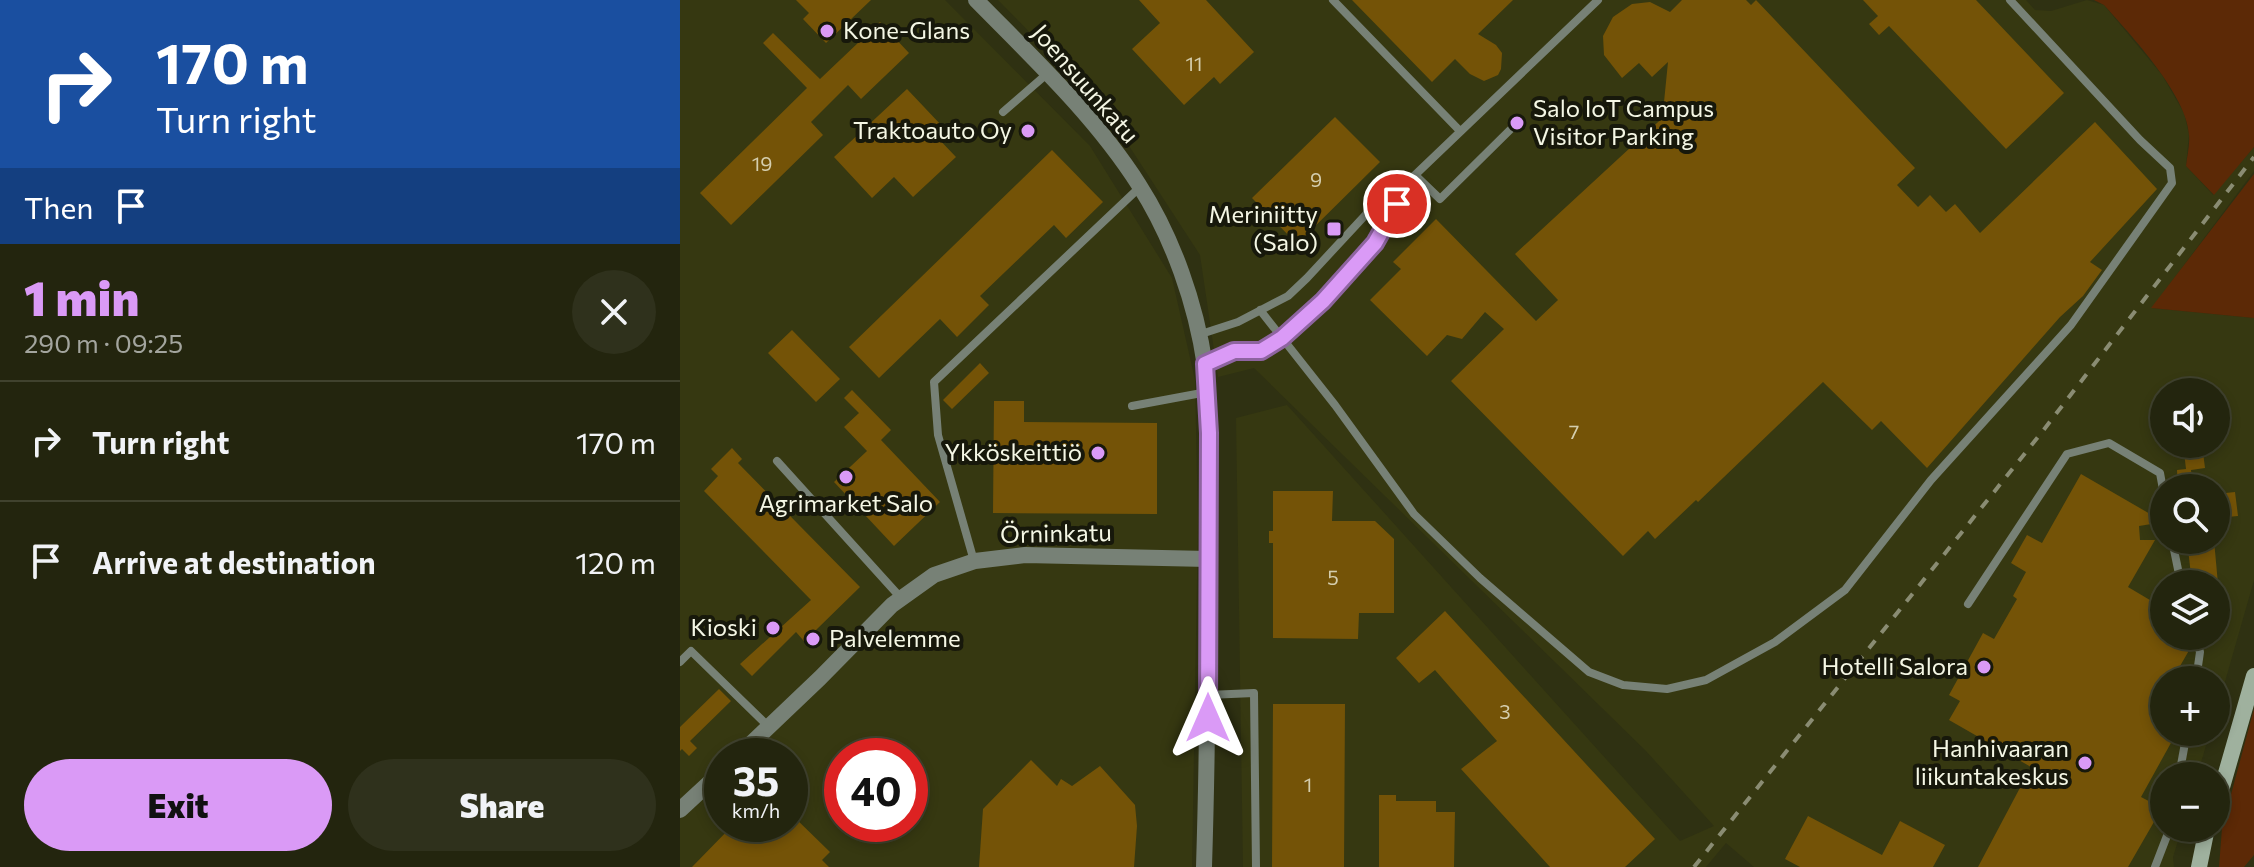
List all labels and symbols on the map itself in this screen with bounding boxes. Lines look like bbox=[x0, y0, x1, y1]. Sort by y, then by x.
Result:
place label: Kone-Glans bbox=[843, 15, 970, 44]
street label: Joensuunkatu bbox=[1027, 18, 1146, 148]
marker: Kone-Glans bbox=[818, 22, 836, 40]
house number: 11 bbox=[1185, 51, 1203, 75]
place label: Salo IoT Campus Visitor Parking bbox=[1533, 93, 1714, 150]
marker: Salo IoT Campus Visitor Parking bbox=[1508, 114, 1526, 132]
place label: Traktoauto Oy bbox=[853, 115, 1012, 144]
marker: Traktoauto Oy bbox=[1019, 122, 1037, 140]
house number: 19 bbox=[752, 151, 772, 175]
house number: 9 bbox=[1310, 167, 1322, 191]
pin bbox=[1363, 170, 1431, 238]
place label: Meriniitty (Salo) bbox=[1208, 199, 1318, 256]
marker: Meriniitty (Salo) bbox=[1325, 220, 1343, 238]
house number: 7 bbox=[1569, 419, 1579, 443]
place label: Ykköskeittiö bbox=[944, 437, 1082, 466]
marker: Ykköskeittiö bbox=[1089, 444, 1107, 462]
marker: Agrimarket Salo bbox=[837, 468, 855, 486]
place label: Agrimarket Salo bbox=[759, 488, 933, 517]
street label: Örninkatu bbox=[1000, 517, 1112, 548]
house number: 5 bbox=[1327, 565, 1339, 589]
place label: Kioski bbox=[691, 612, 757, 641]
marker: Kioski bbox=[764, 619, 782, 637]
place label: Palvelemme bbox=[829, 623, 961, 652]
marker: Palvelemme bbox=[804, 630, 822, 648]
place label: Hotelli Salora bbox=[1822, 651, 1968, 680]
marker: Hotelli Salora bbox=[1975, 658, 1993, 676]
position arrow bbox=[1166, 676, 1250, 760]
house number: 3 bbox=[1499, 699, 1511, 723]
place label: Hanhivaaran liikuntakeskus bbox=[1915, 733, 2069, 790]
speed limit sign: 40 bbox=[824, 738, 928, 842]
marker: Hanhivaaran liikuntakeskus bbox=[2076, 754, 2094, 772]
house number: 1 bbox=[1304, 772, 1312, 796]

